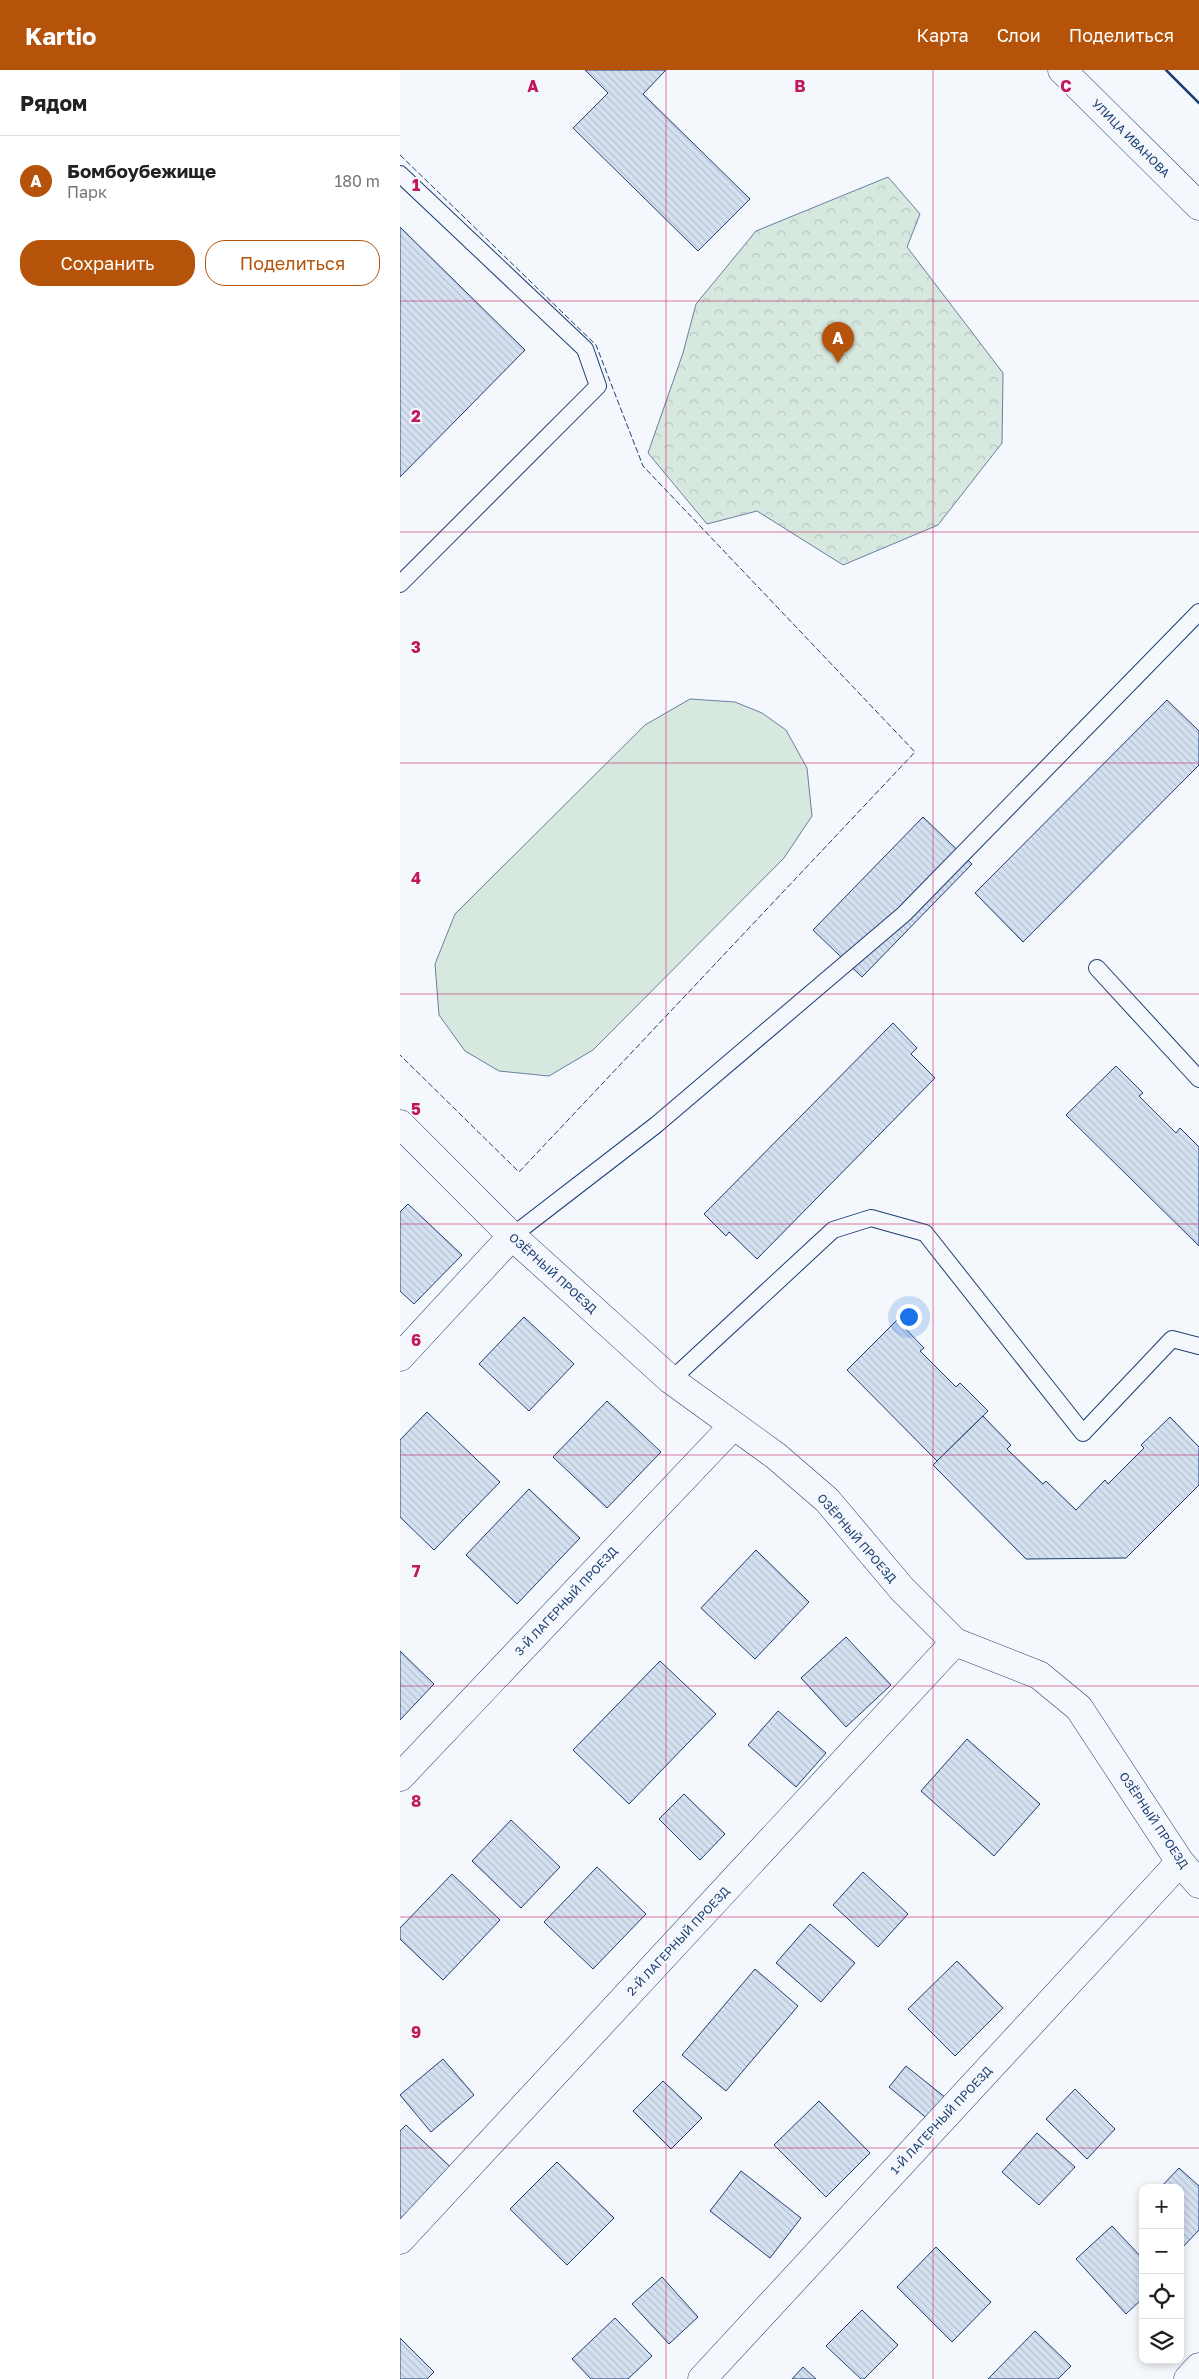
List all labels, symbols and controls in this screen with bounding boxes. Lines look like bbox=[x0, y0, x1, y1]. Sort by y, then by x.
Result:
text: Kartio bbox=[25, 21, 97, 50]
text: Карта bbox=[917, 24, 969, 46]
text: Слои bbox=[997, 24, 1041, 46]
text: Поделиться bbox=[1069, 24, 1174, 46]
text: A bbox=[527, 76, 539, 96]
text: B bbox=[794, 76, 806, 96]
text: C bbox=[1060, 76, 1072, 96]
text: Рядом bbox=[20, 90, 87, 116]
street label: УЛИЦА ИВАНОВА bbox=[1089, 96, 1173, 180]
text: Бомбоубежище bbox=[67, 159, 216, 182]
text: A bbox=[30, 171, 42, 191]
text: 180 m bbox=[334, 171, 380, 191]
text: 1 bbox=[412, 175, 420, 195]
text: Парк bbox=[67, 182, 107, 202]
button: Сохранить bbox=[20, 240, 195, 286]
button: Поделиться bbox=[205, 240, 380, 286]
pin: A bbox=[822, 322, 854, 363]
text: 2 bbox=[411, 406, 421, 426]
text: 3 bbox=[411, 637, 421, 657]
text: 4 bbox=[411, 868, 421, 888]
text: 5 bbox=[411, 1099, 421, 1119]
street label: ОЗЁРНЫЙ ПРОЕЗД bbox=[506, 1230, 600, 1317]
your location bbox=[896, 1304, 922, 1330]
text: 6 bbox=[411, 1330, 421, 1350]
street label: ОЗЁРНЫЙ ПРОЕЗД bbox=[814, 1490, 900, 1586]
street label: 3-Й ЛАГЕРНЫЙ ПРОЕЗД bbox=[512, 1543, 621, 1659]
text: 7 bbox=[412, 1561, 421, 1581]
street label: ОЗЁРНЫЙ ПРОЕЗД bbox=[1116, 1769, 1192, 1871]
text: 8 bbox=[411, 1791, 421, 1811]
street label: 2-Й ЛАГЕРНЫЙ ПРОЕЗД bbox=[624, 1883, 733, 1999]
text: 9 bbox=[411, 2022, 421, 2042]
street label: 1-Й ЛАГЕРНЫЙ ПРОЕЗД bbox=[887, 2063, 995, 2177]
map controls bbox=[1139, 2184, 1184, 2364]
button: + bbox=[1139, 2184, 1184, 2229]
button: − bbox=[1139, 2229, 1184, 2274]
button: locate bbox=[1139, 2274, 1184, 2319]
button: layers bbox=[1139, 2319, 1184, 2364]

